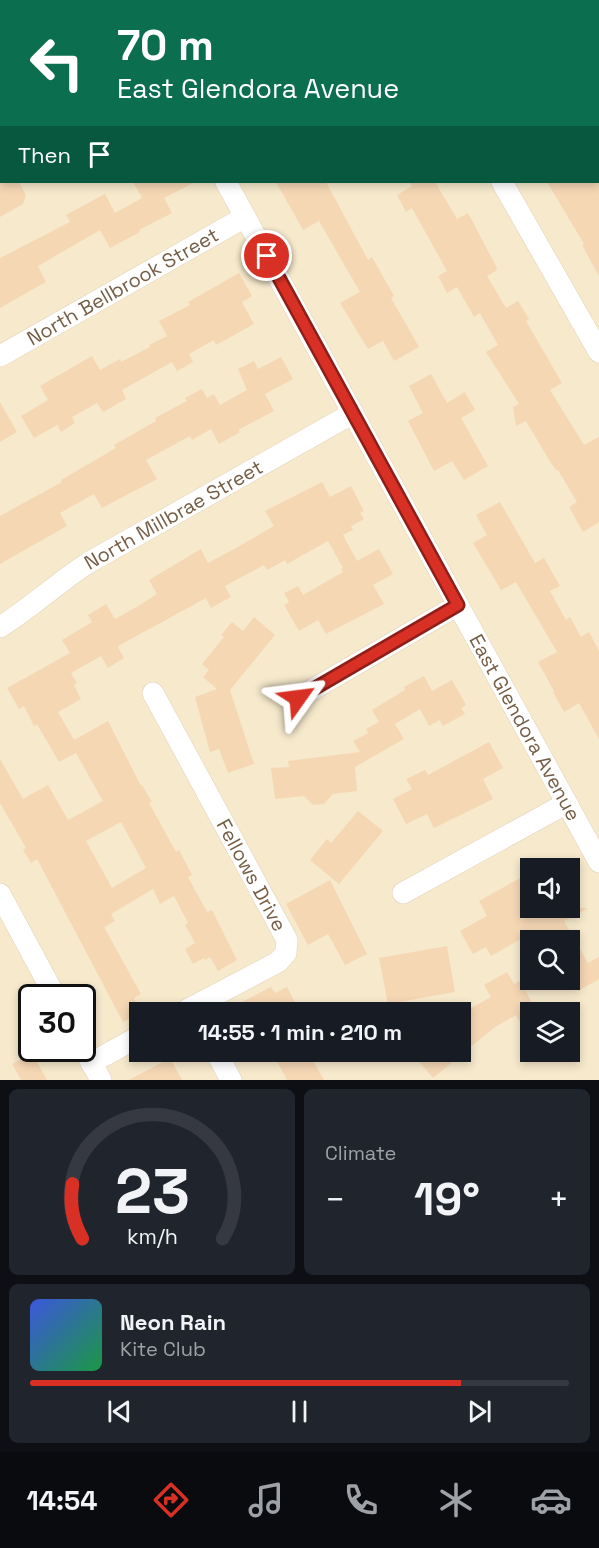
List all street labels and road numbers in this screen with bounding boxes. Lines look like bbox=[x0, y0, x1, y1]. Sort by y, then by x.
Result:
street label: North Bellbrook Street bbox=[22, 222, 223, 351]
street label: North Millbrae Street bbox=[79, 454, 267, 576]
street label: East Glendora Avenue bbox=[463, 629, 587, 825]
street label: Fellows Drive bbox=[211, 814, 293, 936]

